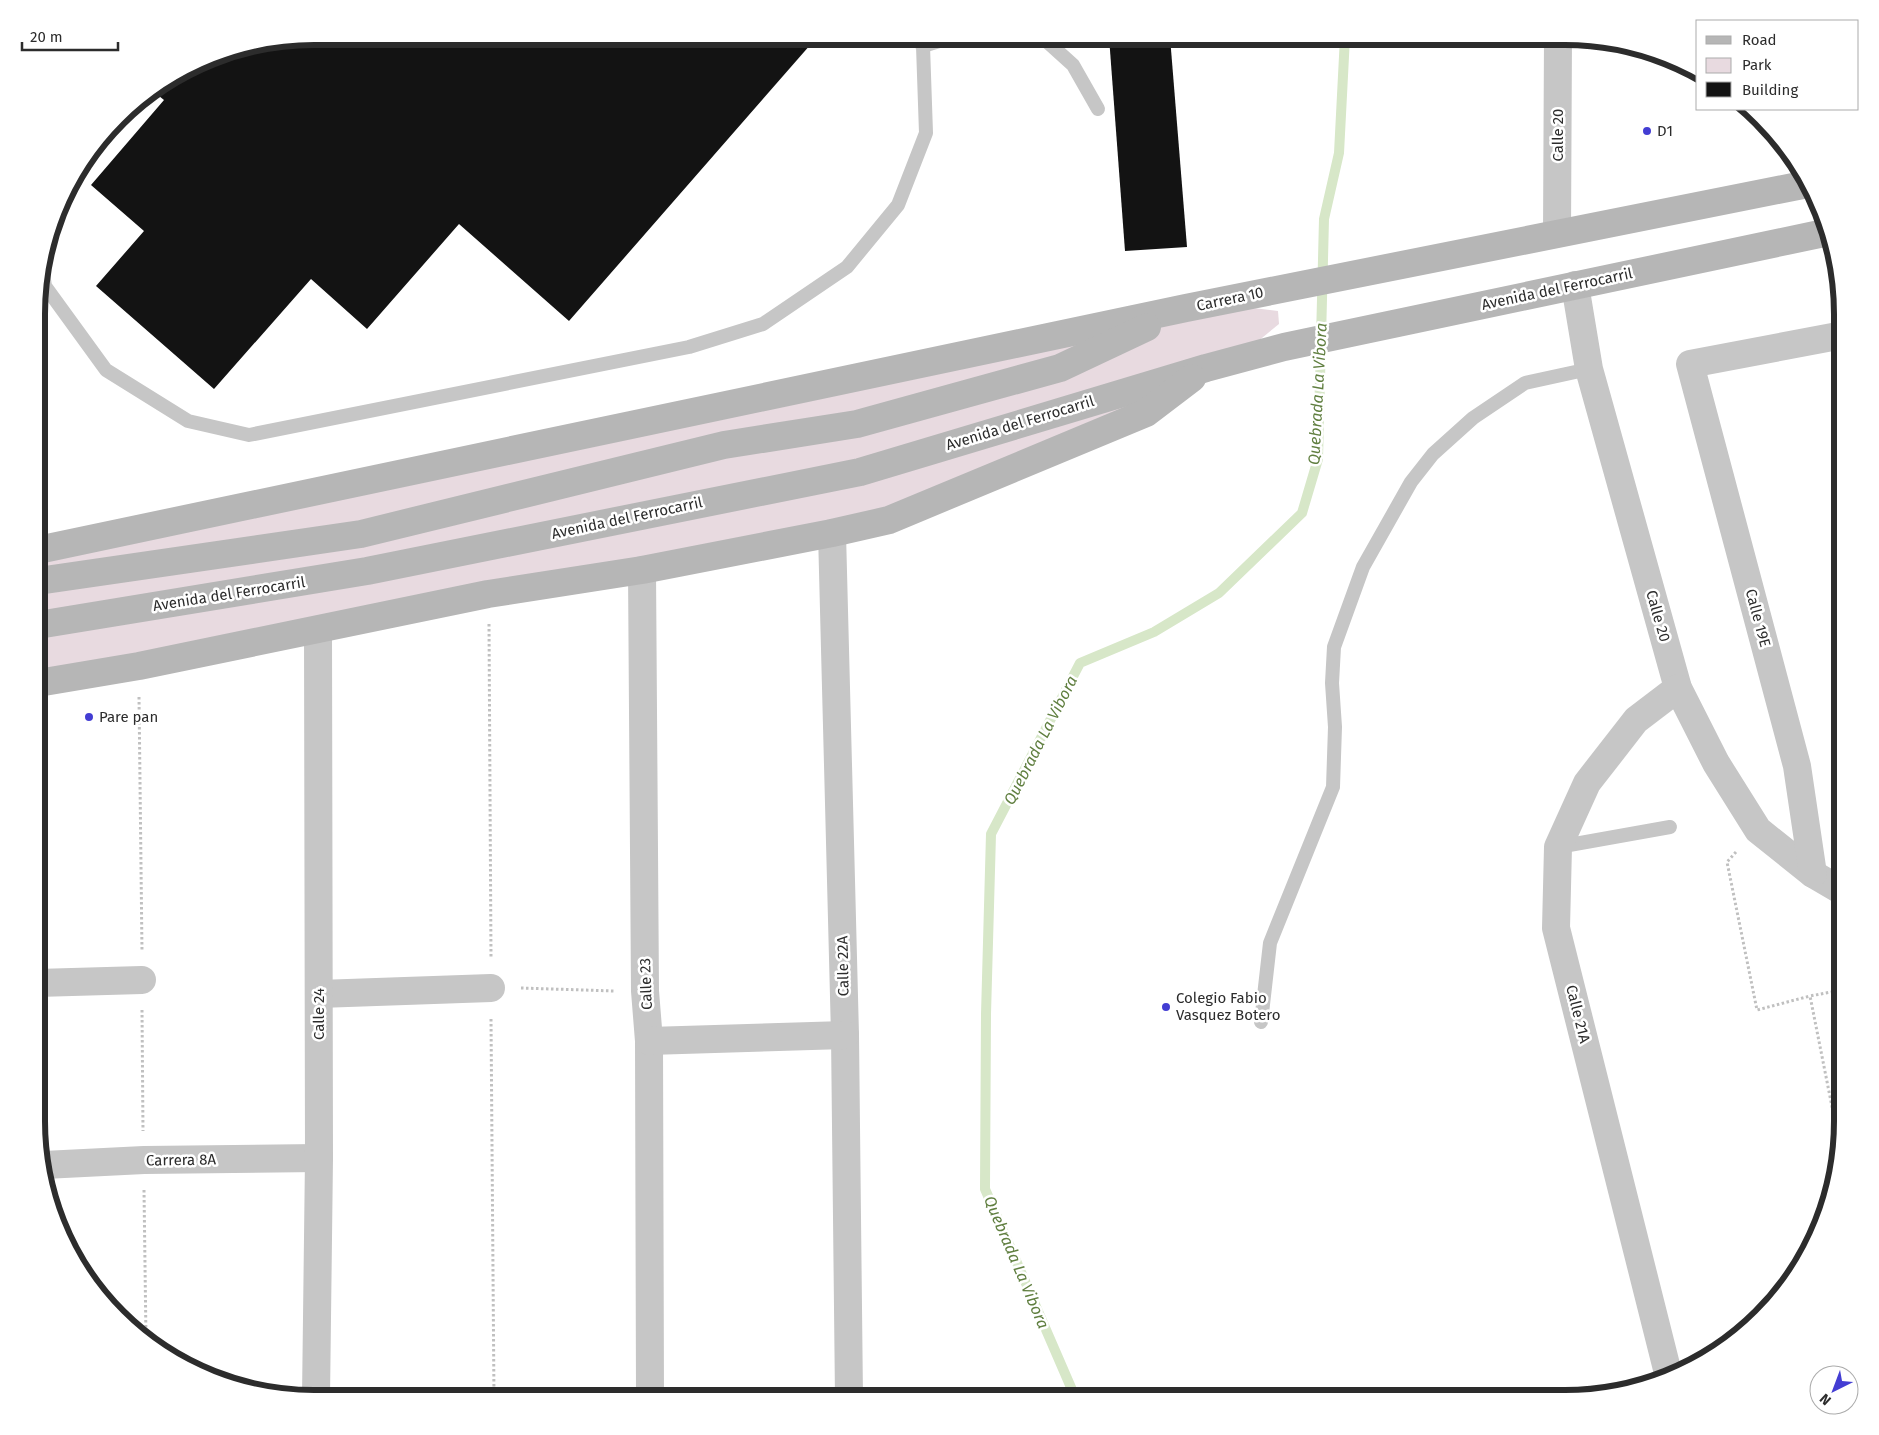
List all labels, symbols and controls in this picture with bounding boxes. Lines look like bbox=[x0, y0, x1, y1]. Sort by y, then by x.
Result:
scale bar bbox=[22, 20, 119, 52]
legend bbox=[1696, 20, 1859, 110]
text: 20 m bbox=[30, 28, 63, 46]
text: Road bbox=[1742, 31, 1777, 49]
text: Park bbox=[1742, 56, 1772, 74]
text: Building bbox=[1742, 81, 1798, 99]
street label: Calle 20 bbox=[1549, 109, 1567, 161]
place label: D1 bbox=[1657, 122, 1673, 140]
marker: D1 bbox=[1641, 125, 1653, 137]
street label: Avenida del Ferrocarril bbox=[1480, 264, 1635, 314]
street label: Carrera 10 bbox=[1195, 283, 1265, 315]
water label: Quebrada La Vibora bbox=[1304, 322, 1331, 466]
street label: Avenida del Ferrocarril bbox=[944, 392, 1097, 454]
street label: Avenida del Ferrocarril bbox=[550, 493, 705, 543]
street label: Avenida del Ferrocarril bbox=[152, 573, 307, 615]
street label: Calle 19E bbox=[1742, 587, 1774, 649]
street label: Calle 20 bbox=[1642, 588, 1674, 644]
water label: Quebrada La Vibora bbox=[1000, 673, 1081, 808]
place label: Pare pan bbox=[99, 708, 158, 726]
marker: Pare pan bbox=[83, 711, 95, 723]
street label: Calle 22A bbox=[833, 935, 853, 996]
street label: Calle 23 bbox=[636, 958, 656, 1010]
street label: Calle 21A bbox=[1562, 983, 1594, 1045]
street label: Calle 24 bbox=[310, 988, 328, 1040]
place label: Colegio Fabio Vasquez Botero bbox=[1176, 989, 1280, 1024]
marker: Colegio Fabio Vasquez Botero bbox=[1160, 1001, 1172, 1013]
street label: Carrera 8A bbox=[146, 1150, 217, 1170]
water label: Quebrada La Vibora bbox=[980, 1193, 1053, 1331]
north arrow bbox=[1809, 1365, 1859, 1415]
text: N bbox=[1816, 1390, 1835, 1409]

